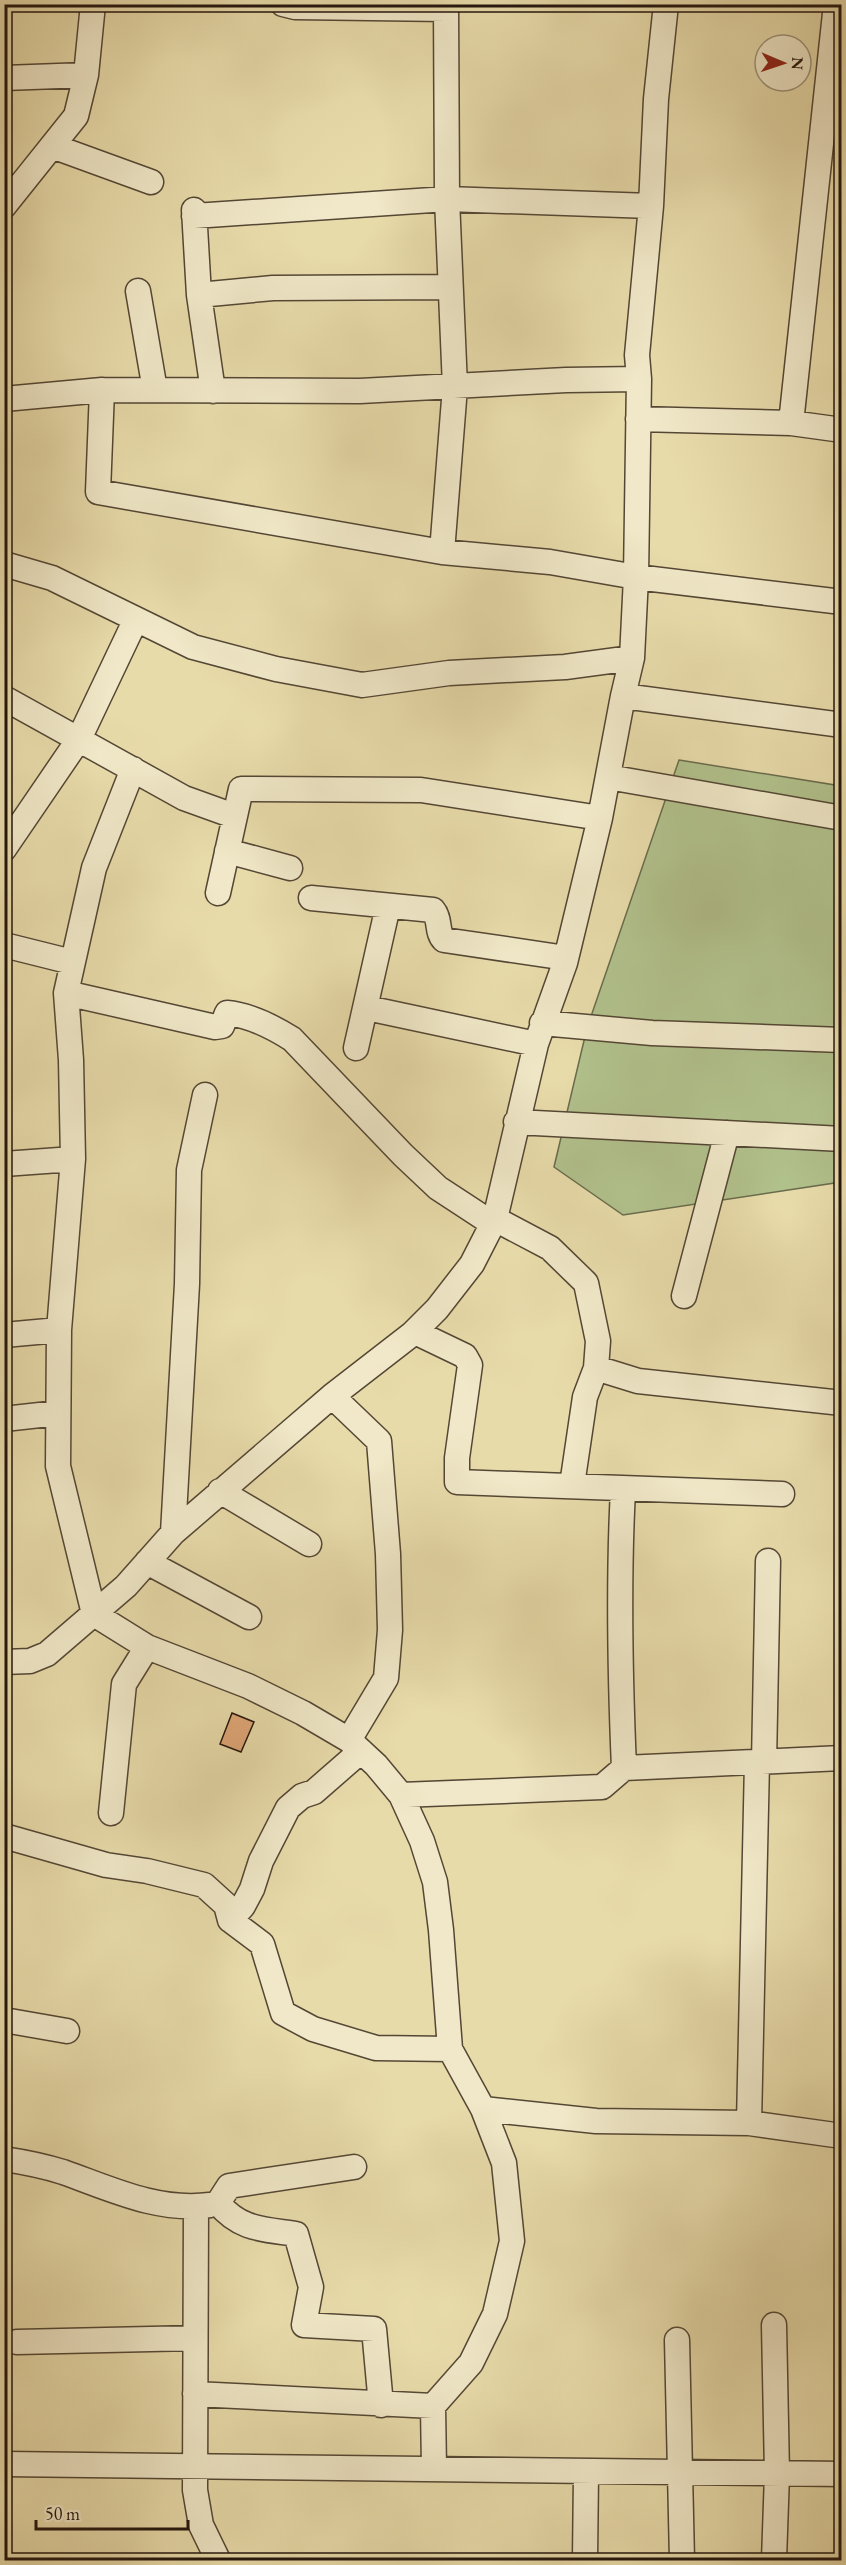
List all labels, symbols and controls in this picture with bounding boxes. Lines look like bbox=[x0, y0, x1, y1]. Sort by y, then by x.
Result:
north arrow bbox=[753, 33, 813, 93]
text: N bbox=[787, 57, 808, 70]
scale bar bbox=[36, 2493, 188, 2531]
text: 50 m bbox=[45, 2502, 80, 2525]

